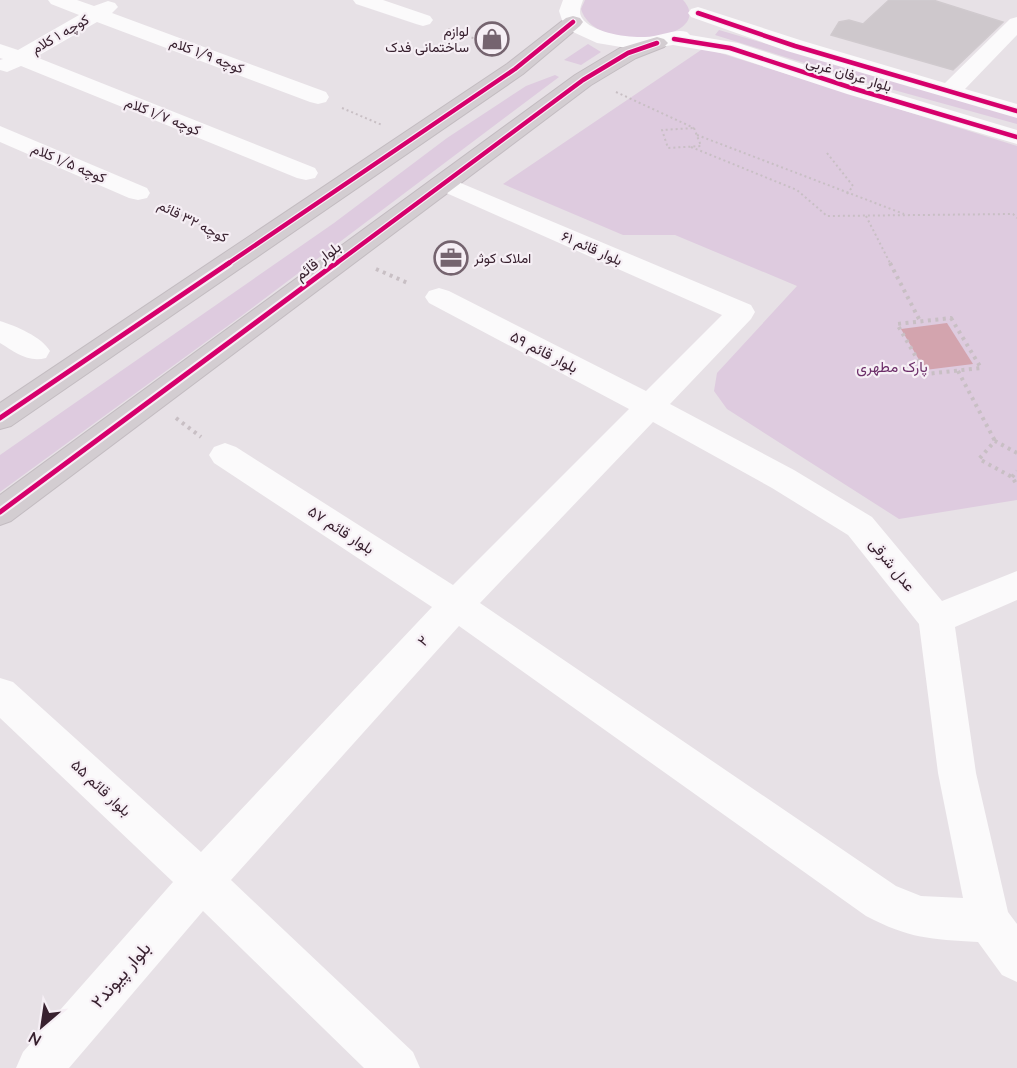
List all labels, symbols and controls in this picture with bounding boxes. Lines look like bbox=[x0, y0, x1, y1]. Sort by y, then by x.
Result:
street label: کوچه ۱ کلام bbox=[28, 10, 93, 59]
shop icon: لوازم ساختمانی فدک bbox=[474, 21, 510, 57]
place label: لوازم ساختمانی فدک bbox=[385, 22, 469, 56]
street label: کوچه ۱/۹ کلام bbox=[167, 33, 247, 78]
street label: بلوار عرفان غربی bbox=[804, 52, 894, 96]
street label: کوچه ۱/۷ کلام bbox=[122, 93, 203, 140]
street label: کوچه ۱/۵ کلام bbox=[29, 139, 109, 188]
street label: کوچه ۳۲ قائم bbox=[154, 196, 231, 247]
street label: بلوار قائم ۶۱ bbox=[559, 227, 625, 269]
street label: بلوار قائم bbox=[291, 237, 345, 285]
office icon: املاک کوثر bbox=[433, 240, 469, 276]
place label: املاک کوثر bbox=[473, 249, 531, 267]
street label: بلوار قائم ۵۹ bbox=[507, 326, 581, 378]
park label: پارک مطهری bbox=[856, 357, 928, 377]
street label: بلوار قائم ۵۷ bbox=[304, 501, 378, 559]
street label: عدل شرقی bbox=[865, 534, 920, 596]
street label: ۲ bbox=[413, 631, 432, 650]
street label: بلوار قائم ۵۵ bbox=[67, 755, 135, 821]
street label: بلوار پیوند۲ bbox=[86, 937, 156, 1013]
north arrow bbox=[12, 996, 72, 1056]
text: N bbox=[25, 1028, 45, 1051]

